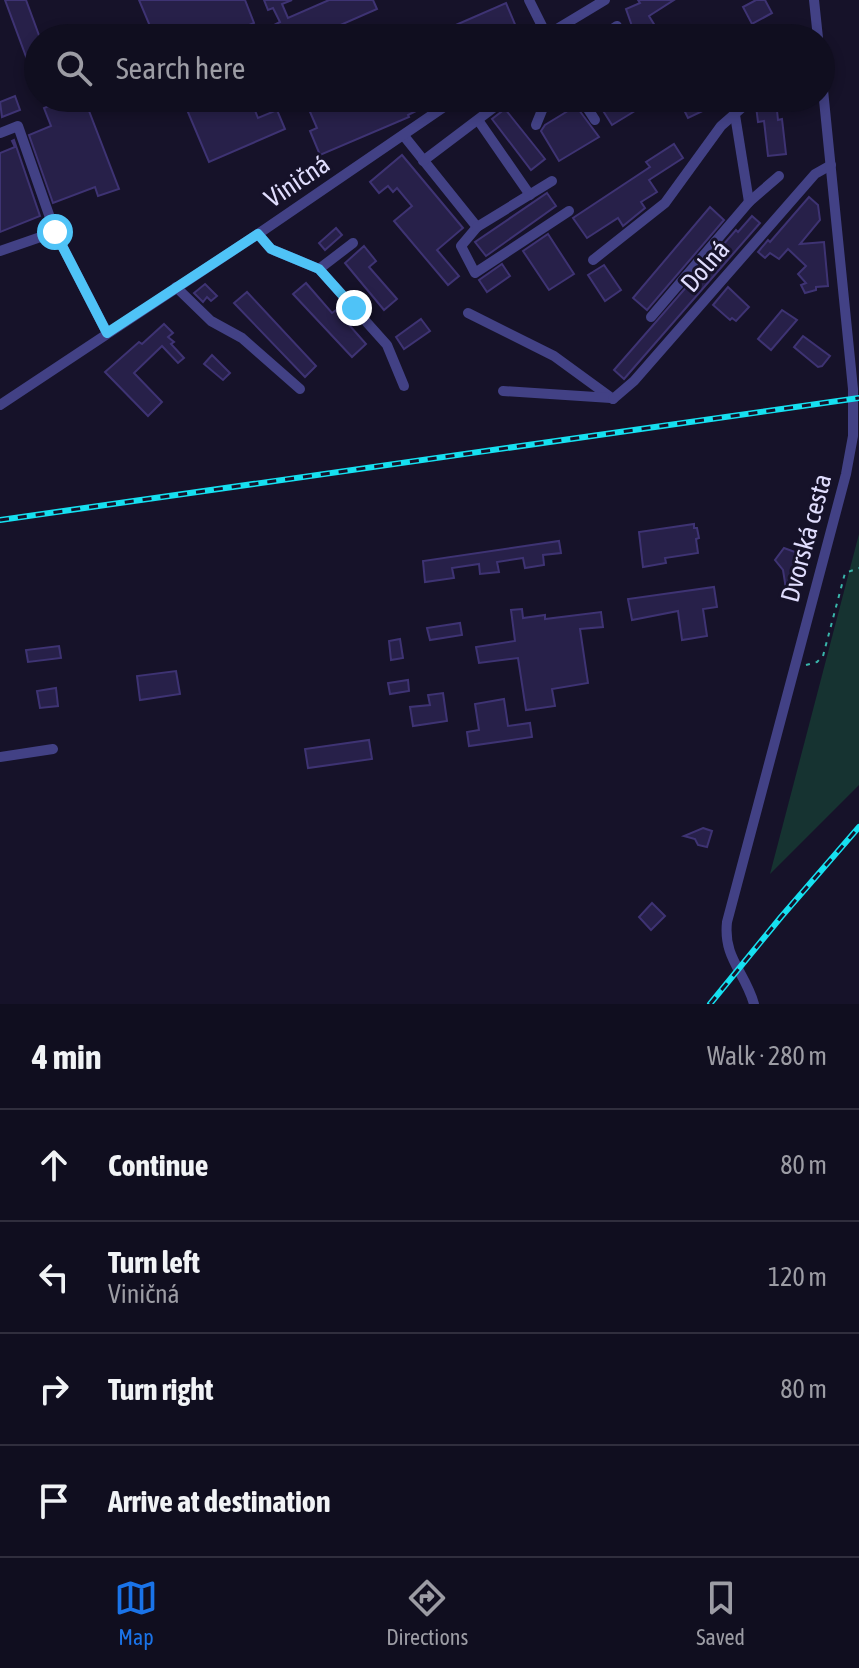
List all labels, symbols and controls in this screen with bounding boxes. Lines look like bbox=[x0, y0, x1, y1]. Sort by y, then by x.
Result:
search box bbox=[24, 24, 835, 112]
icon: search bbox=[52, 46, 96, 90]
text: Search here bbox=[116, 51, 245, 85]
street label: Viničná bbox=[259, 149, 335, 213]
route start bbox=[37, 214, 73, 250]
street label: Dolná bbox=[675, 234, 735, 298]
route end bbox=[336, 290, 372, 326]
street label: Dvorská cesta bbox=[775, 471, 837, 605]
text: 4 min bbox=[32, 1037, 101, 1076]
text: Walk · 280 m bbox=[707, 1041, 827, 1071]
icon: ahead bbox=[32, 1143, 76, 1187]
text: Continue bbox=[108, 1148, 208, 1182]
text: 80 m bbox=[780, 1150, 827, 1180]
text: Turn left bbox=[108, 1245, 200, 1279]
icon: left bbox=[32, 1255, 76, 1299]
text: 120 m bbox=[768, 1262, 827, 1292]
text: Viničná bbox=[108, 1279, 180, 1309]
icon: right bbox=[32, 1367, 76, 1411]
text: Turn right bbox=[108, 1372, 214, 1406]
text: 80 m bbox=[780, 1374, 827, 1404]
icon: arrive bbox=[32, 1479, 76, 1523]
text: Arrive at destination bbox=[108, 1484, 330, 1518]
tab: Map bbox=[114, 1576, 158, 1650]
tab: Directions bbox=[386, 1576, 468, 1650]
tab: Saved bbox=[696, 1576, 745, 1650]

